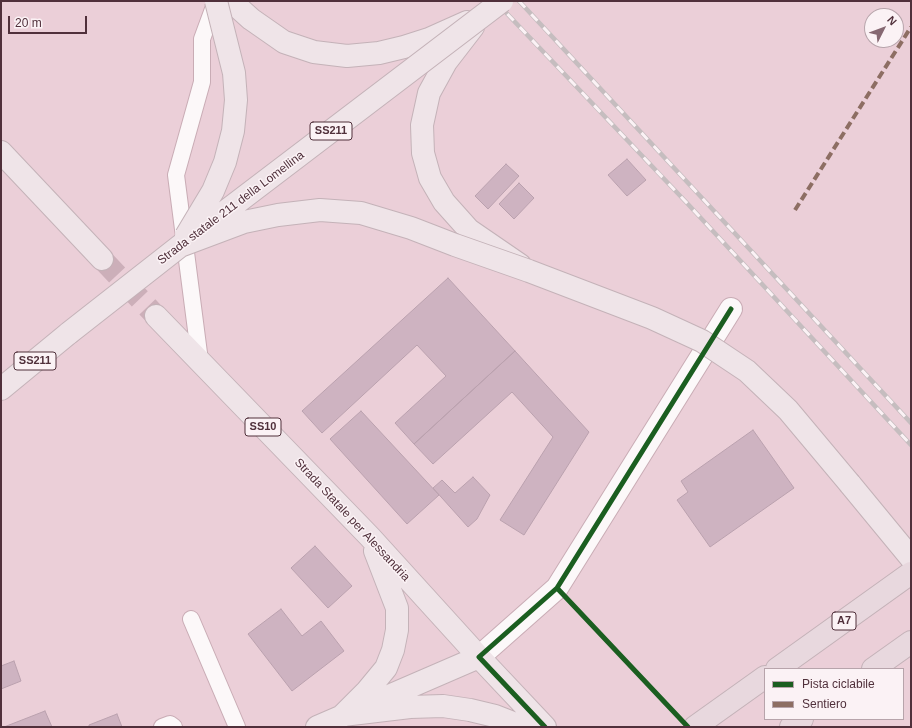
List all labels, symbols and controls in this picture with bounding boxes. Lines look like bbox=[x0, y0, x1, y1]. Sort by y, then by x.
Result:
scale bar bbox=[10, 8, 89, 34]
north arrow bbox=[864, 8, 904, 48]
text: N bbox=[885, 14, 899, 28]
text: 20 m bbox=[15, 16, 42, 30]
road number: SS211 bbox=[310, 122, 352, 140]
street label: Strada statale 211 della Lomellina bbox=[155, 148, 307, 268]
road number: SS211 bbox=[14, 352, 56, 370]
road number: SS10 bbox=[245, 418, 281, 436]
street label: Strada Statale per Alessandria bbox=[291, 456, 413, 584]
road number: A7 bbox=[832, 612, 856, 630]
legend bbox=[764, 668, 904, 720]
text: Pista ciclabile bbox=[802, 677, 875, 691]
text: Sentiero bbox=[802, 697, 847, 711]

